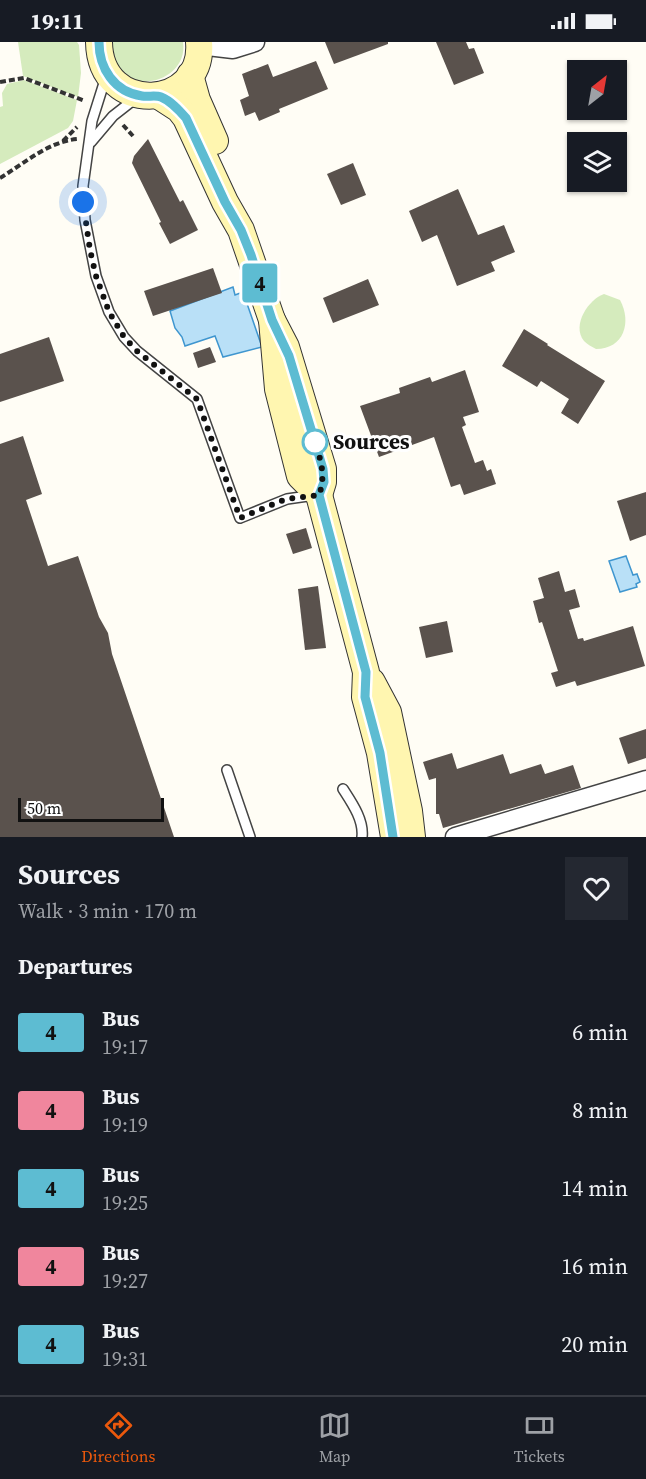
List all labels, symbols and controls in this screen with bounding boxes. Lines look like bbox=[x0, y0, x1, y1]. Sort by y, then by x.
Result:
text: 19:11 bbox=[30, 6, 84, 36]
north arrow bbox=[567, 60, 627, 120]
map controls bbox=[567, 60, 627, 192]
button: layers bbox=[567, 132, 627, 192]
your location bbox=[68, 187, 98, 217]
line badge: 4 bbox=[240, 264, 280, 302]
text: 4 bbox=[254, 269, 266, 298]
place label: Sources bbox=[333, 427, 410, 456]
marker: Sources bbox=[302, 429, 328, 455]
scale bar bbox=[18, 795, 164, 822]
text: 50 m bbox=[27, 797, 61, 819]
text: Sources bbox=[18, 855, 120, 893]
button: heart bbox=[565, 857, 628, 920]
text: Walk · 3 min · 170 m bbox=[18, 897, 197, 925]
text: Departures bbox=[18, 951, 132, 981]
text: Bus bbox=[102, 1003, 139, 1033]
text: 6 min bbox=[572, 1017, 628, 1047]
text: 4 bbox=[45, 1018, 57, 1047]
text: 19:17 bbox=[102, 1033, 148, 1061]
text: Bus bbox=[102, 1081, 139, 1111]
text: 8 min bbox=[572, 1095, 628, 1125]
text: 4 bbox=[45, 1096, 57, 1125]
text: 19:19 bbox=[102, 1111, 148, 1139]
text: Bus bbox=[102, 1159, 139, 1189]
text: 14 min bbox=[561, 1173, 628, 1203]
text: 4 bbox=[45, 1174, 57, 1203]
text: 19:25 bbox=[102, 1189, 148, 1217]
text: Bus bbox=[102, 1237, 139, 1267]
text: 16 min bbox=[561, 1251, 628, 1281]
text: 4 bbox=[45, 1252, 57, 1281]
text: 19:27 bbox=[102, 1267, 148, 1295]
text: Bus bbox=[102, 1315, 139, 1345]
text: 20 min bbox=[561, 1329, 628, 1359]
text: 4 bbox=[45, 1330, 57, 1359]
text: 19:31 bbox=[102, 1345, 148, 1373]
tab: Directions bbox=[81, 1409, 155, 1467]
tab: Map bbox=[318, 1409, 351, 1467]
tab: Tickets bbox=[514, 1409, 565, 1467]

